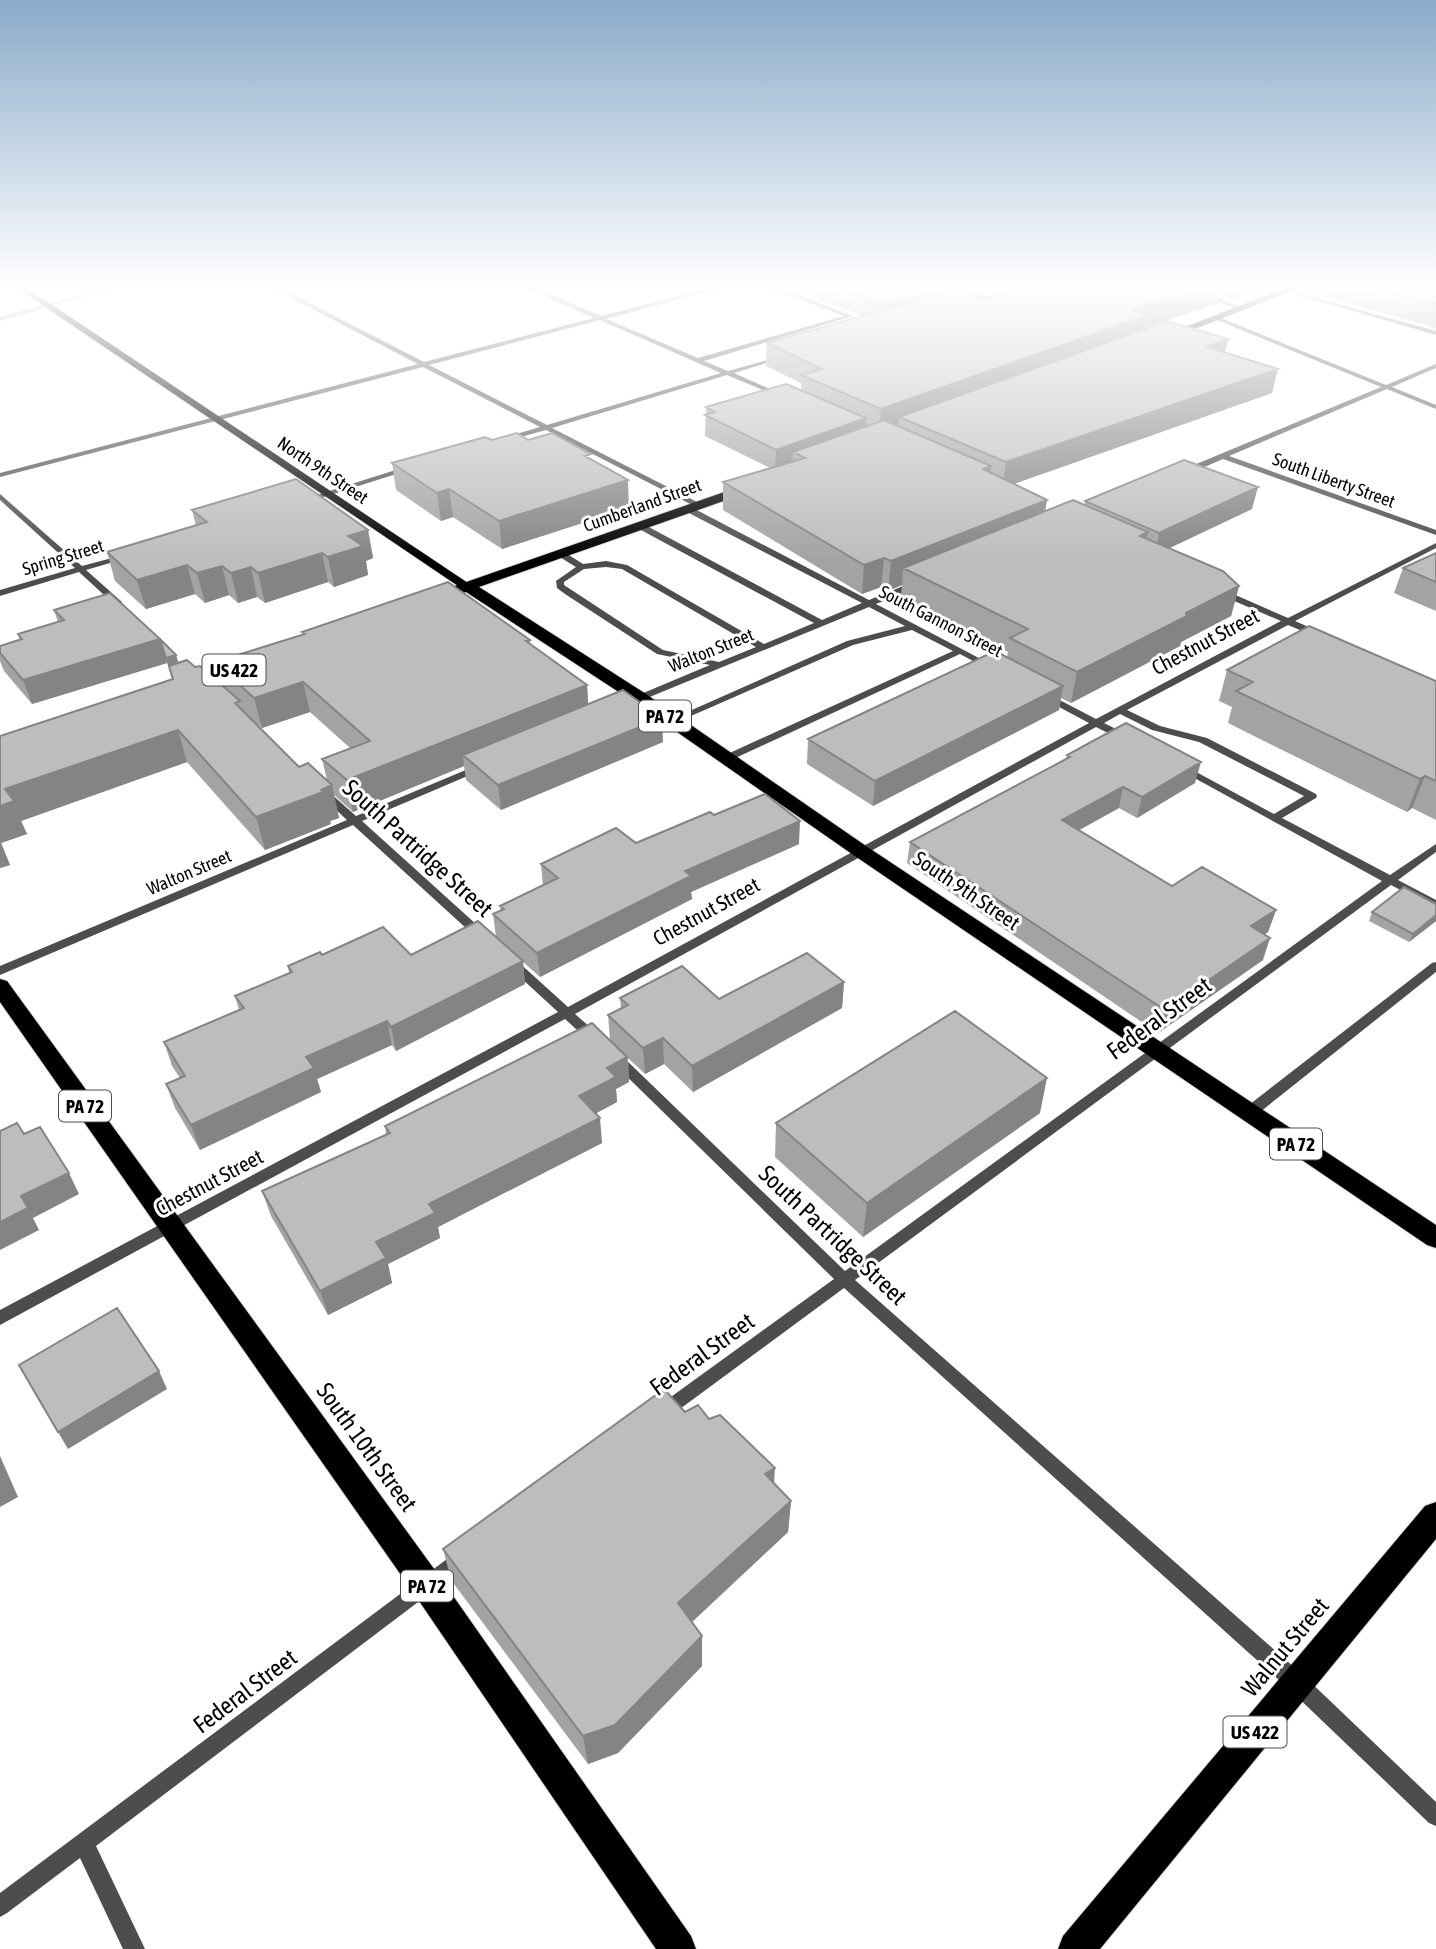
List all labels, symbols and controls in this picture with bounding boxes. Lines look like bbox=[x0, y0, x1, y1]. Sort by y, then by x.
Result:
street label: North 9th Street bbox=[274, 432, 372, 508]
street label: South Liberty Street bbox=[1270, 448, 1398, 512]
street label: Cumberland Street bbox=[580, 474, 704, 536]
street label: Spring Street bbox=[20, 535, 106, 579]
street label: South Gannon Street bbox=[876, 581, 1006, 661]
street label: Chestnut Street bbox=[1147, 603, 1263, 679]
street label: Walton Street bbox=[665, 623, 757, 677]
road number: US 422 bbox=[202, 654, 266, 685]
road number: PA 72 bbox=[639, 701, 691, 732]
street label: South Partridge Street bbox=[338, 774, 498, 922]
street label: Walton Street bbox=[144, 845, 234, 899]
street label: South 9th Street bbox=[909, 846, 1025, 934]
street label: Chestnut Street bbox=[649, 872, 763, 950]
street label: Federal Street bbox=[1102, 971, 1216, 1065]
road number: PA 72 bbox=[59, 1090, 111, 1122]
road number: PA 72 bbox=[1270, 1128, 1322, 1160]
street label: Chestnut Street bbox=[151, 1144, 267, 1220]
street label: South Partridge Street bbox=[754, 1160, 912, 1310]
street label: Federal Street bbox=[645, 1307, 759, 1401]
street label: South 10th Street bbox=[311, 1378, 423, 1516]
road number: PA 72 bbox=[401, 1570, 453, 1602]
street label: Walnut Street bbox=[1236, 1592, 1334, 1702]
street label: Federal Street bbox=[188, 1643, 302, 1739]
road number: US 422 bbox=[1224, 1716, 1286, 1748]

